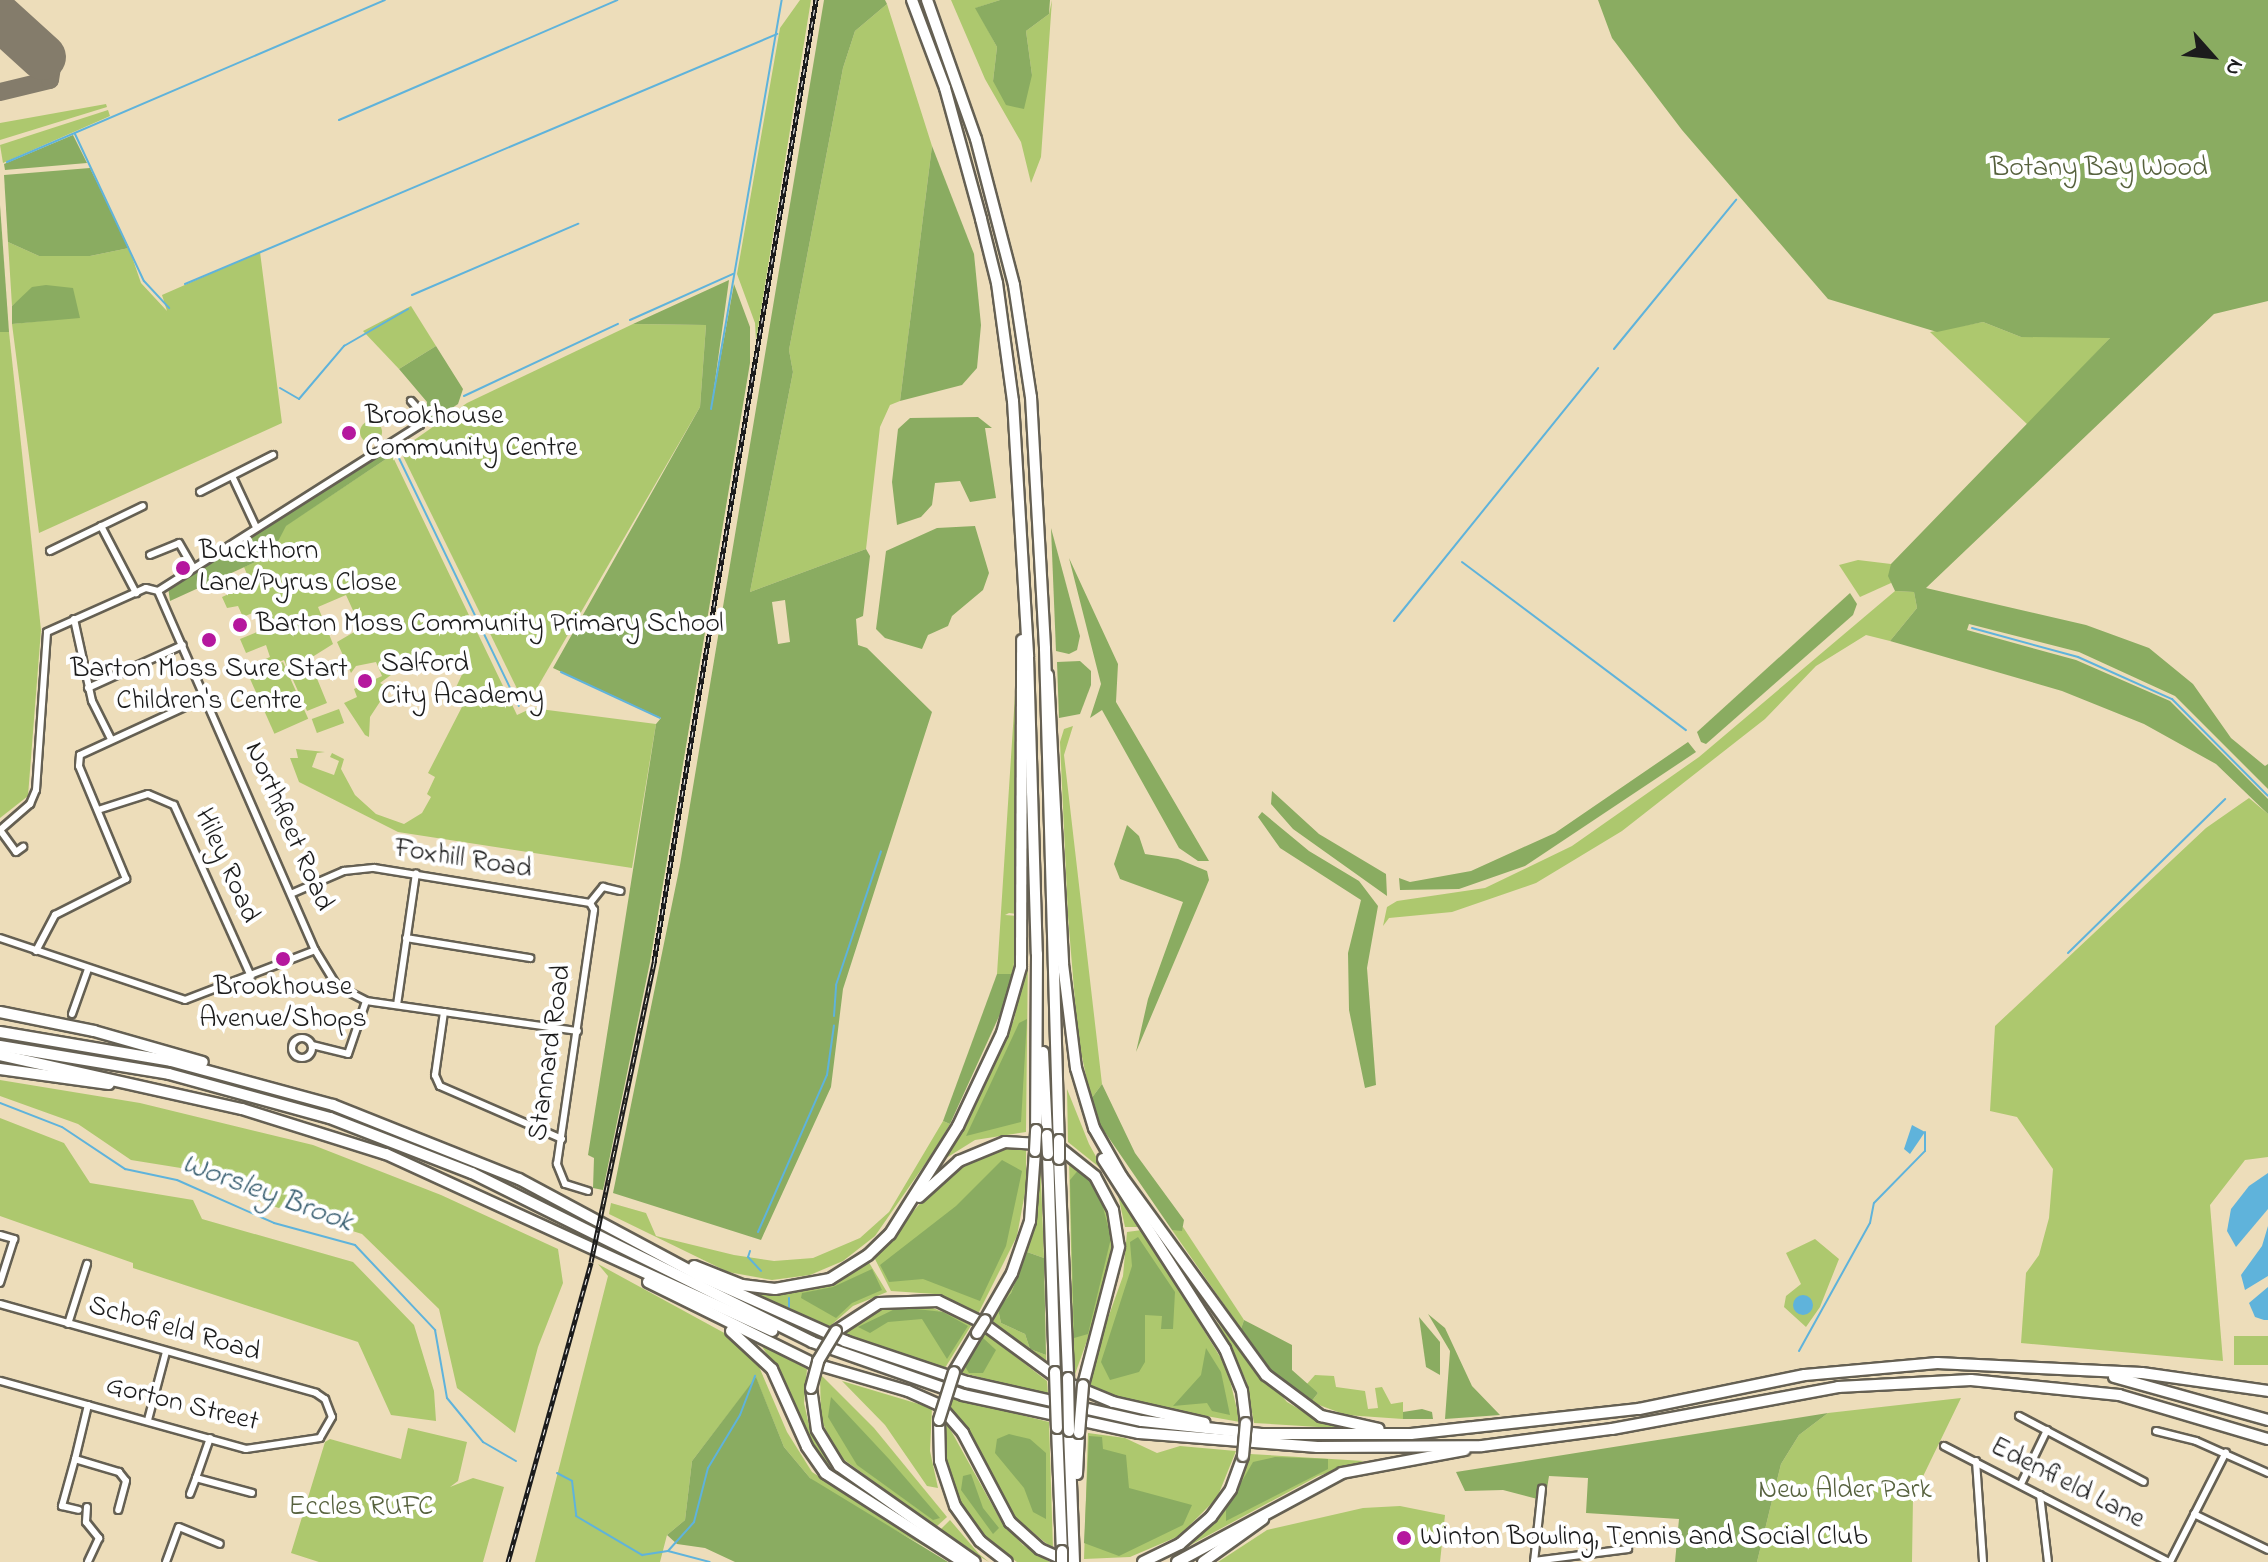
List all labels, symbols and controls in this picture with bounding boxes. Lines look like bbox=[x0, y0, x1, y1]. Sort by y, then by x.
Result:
north arrow bbox=[2172, 16, 2252, 96]
text: N bbox=[2216, 53, 2251, 81]
park label: Botany Bay Wood bbox=[1990, 152, 2208, 186]
place label: Brookhouse Community Centre bbox=[365, 400, 577, 466]
marker: Brookhouse Community Centre bbox=[340, 424, 358, 442]
place label: Buckthorn Lane/Pyrus Close bbox=[199, 535, 397, 601]
marker: Buckthorn Lane/Pyrus Close bbox=[174, 559, 192, 577]
place label: Barton Moss Community Primary School bbox=[256, 608, 724, 642]
marker: Barton Moss Community Primary School bbox=[231, 616, 249, 634]
marker: Barton Moss Sure Start Children's Centre bbox=[200, 631, 218, 649]
place label: Salford City Academy bbox=[381, 648, 544, 714]
place label: Barton Moss Sure Start Children's Centre bbox=[70, 653, 348, 719]
marker: Salford City Academy bbox=[356, 672, 374, 690]
street label: Northfleet Road bbox=[236, 737, 340, 917]
street label: Hiley Road bbox=[186, 803, 266, 929]
street label: Foxhill Road bbox=[392, 833, 534, 887]
marker: Brookhouse Avenue/Shops bbox=[274, 950, 292, 968]
street label: Stannard Road bbox=[522, 963, 580, 1143]
place label: Brookhouse Avenue/Shops bbox=[199, 971, 367, 1037]
water label: Worsley Brook bbox=[177, 1146, 357, 1242]
street label: Schofield Road bbox=[84, 1289, 264, 1371]
street label: Gorton Street bbox=[102, 1370, 262, 1440]
street label: Edenfield Lane bbox=[1984, 1431, 2150, 1537]
park label: New Alder Park bbox=[1758, 1474, 1932, 1508]
park label: Eccles RUFC bbox=[289, 1491, 433, 1525]
place label: Winton Bowling, Tennis and Social Club bbox=[1420, 1521, 1868, 1555]
marker: Winton Bowling, Tennis and Social Club bbox=[1395, 1529, 1413, 1547]

